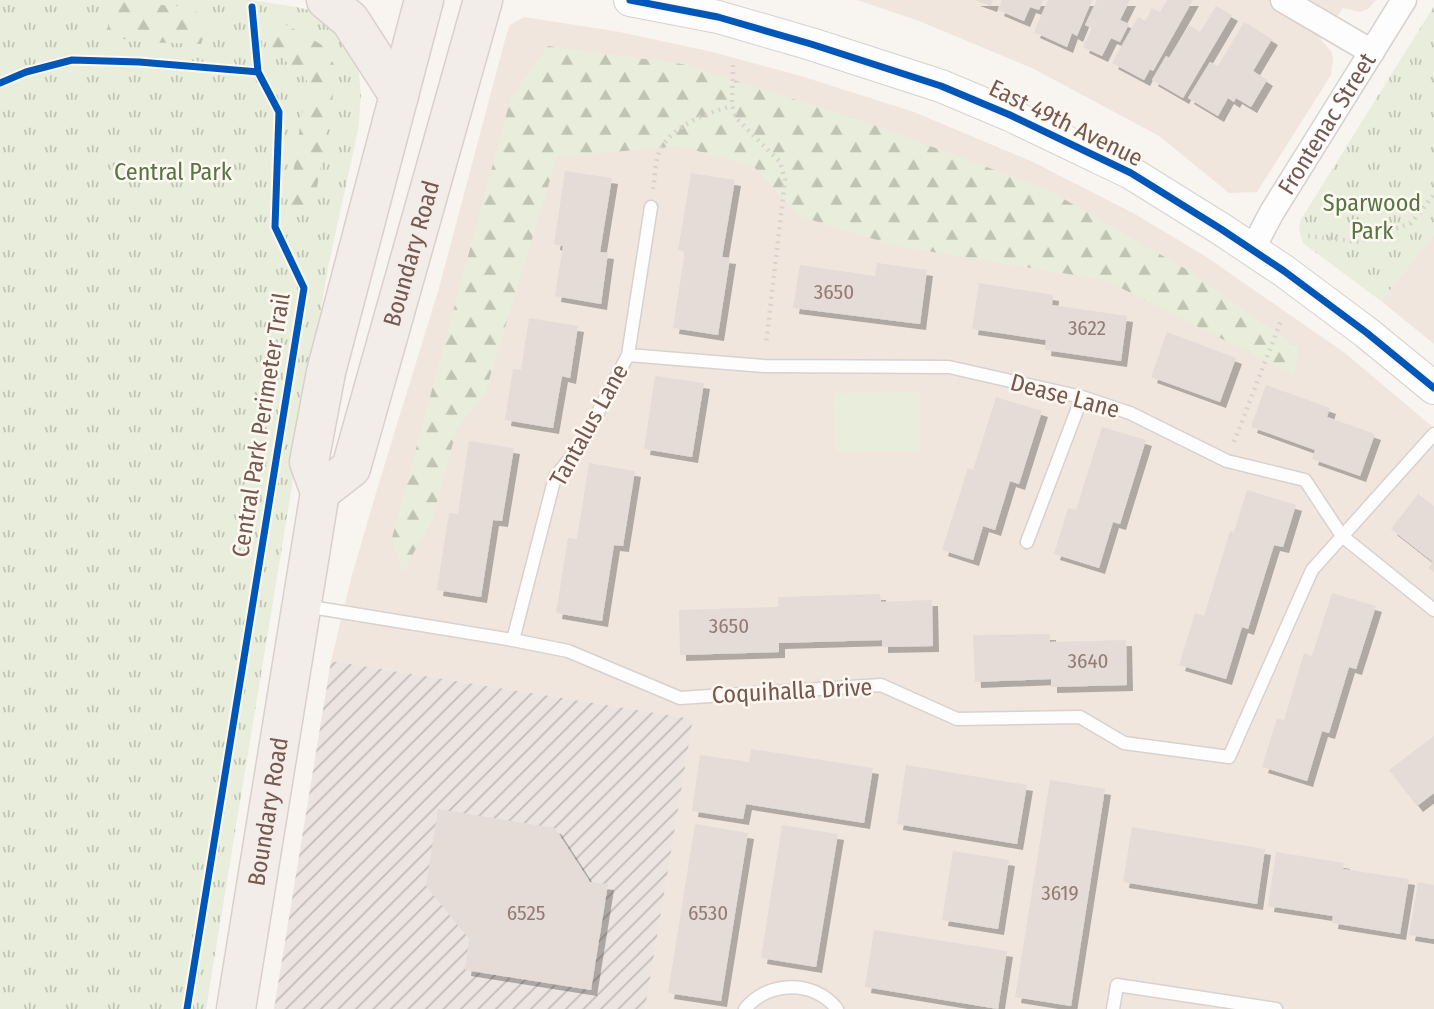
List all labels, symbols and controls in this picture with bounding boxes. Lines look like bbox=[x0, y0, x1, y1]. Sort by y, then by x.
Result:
street label: Frontenac Street bbox=[1272, 48, 1382, 200]
street label: East 49th Avenue bbox=[985, 74, 1147, 172]
park label: Central Park bbox=[114, 158, 233, 186]
street label: Boundary Road bbox=[378, 178, 445, 330]
park label: Sparwood Park bbox=[1323, 189, 1421, 245]
house number: 3650 bbox=[814, 279, 854, 305]
street label: Central Park Perimeter Trail bbox=[226, 291, 296, 559]
house number: 3622 bbox=[1068, 315, 1106, 341]
street label: Tantalus Lane bbox=[544, 359, 634, 491]
street label: Dease Lane bbox=[1007, 368, 1123, 424]
house number: 3650 bbox=[709, 613, 749, 639]
house number: 3640 bbox=[1068, 648, 1109, 674]
street label: Coquihalla Drive bbox=[711, 673, 873, 709]
street label: Boundary Road bbox=[242, 735, 294, 888]
house number: 3619 bbox=[1041, 880, 1079, 906]
house number: 6525 bbox=[507, 900, 545, 926]
house number: 6530 bbox=[688, 900, 728, 926]

